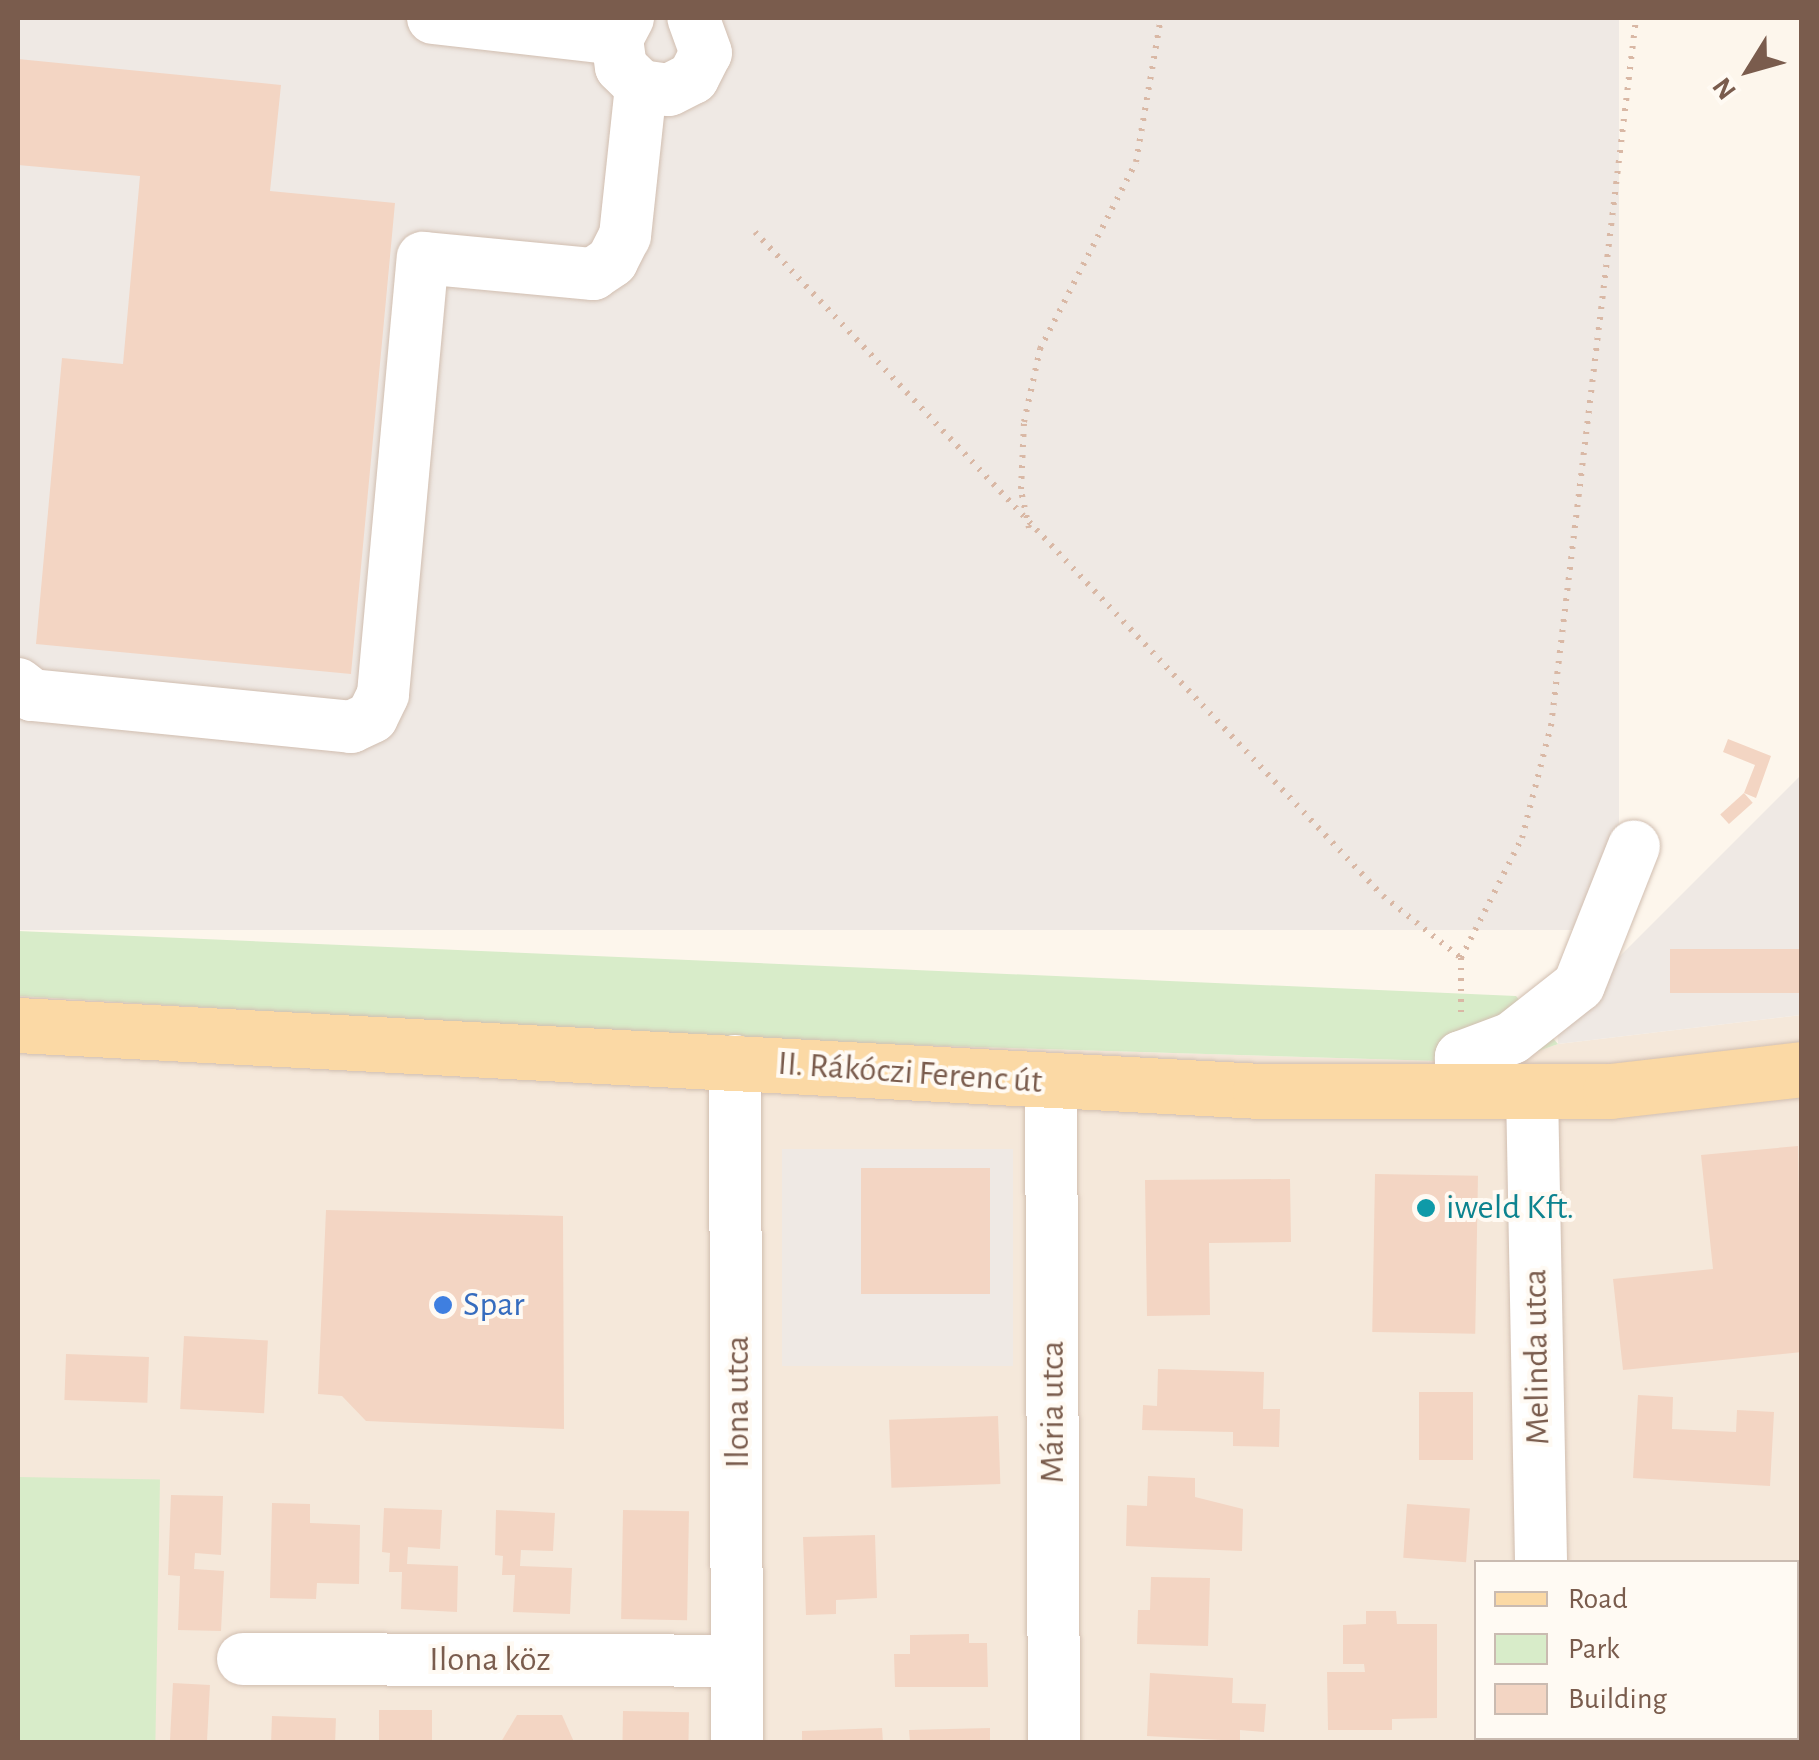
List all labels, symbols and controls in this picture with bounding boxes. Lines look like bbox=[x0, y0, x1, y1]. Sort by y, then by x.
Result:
north arrow bbox=[1699, 20, 1799, 120]
text: N bbox=[1708, 72, 1742, 104]
street label: II. Rákóczi Ferenc út bbox=[776, 1043, 1044, 1103]
place label: iweld Kft. bbox=[1446, 1187, 1574, 1229]
marker: iweld Kft. bbox=[1415, 1197, 1437, 1219]
street label: Melinda utca bbox=[1514, 1269, 1560, 1445]
place label: Spar bbox=[463, 1284, 524, 1326]
marker: Spar bbox=[432, 1294, 454, 1316]
street label: Ilona utca bbox=[717, 1336, 759, 1468]
street label: Mária utca bbox=[1032, 1341, 1074, 1483]
legend bbox=[1474, 1560, 1799, 1740]
text: Road bbox=[1568, 1584, 1628, 1614]
text: Park bbox=[1568, 1634, 1620, 1664]
street label: Ilona köz bbox=[429, 1639, 551, 1681]
text: Building bbox=[1568, 1684, 1667, 1714]

